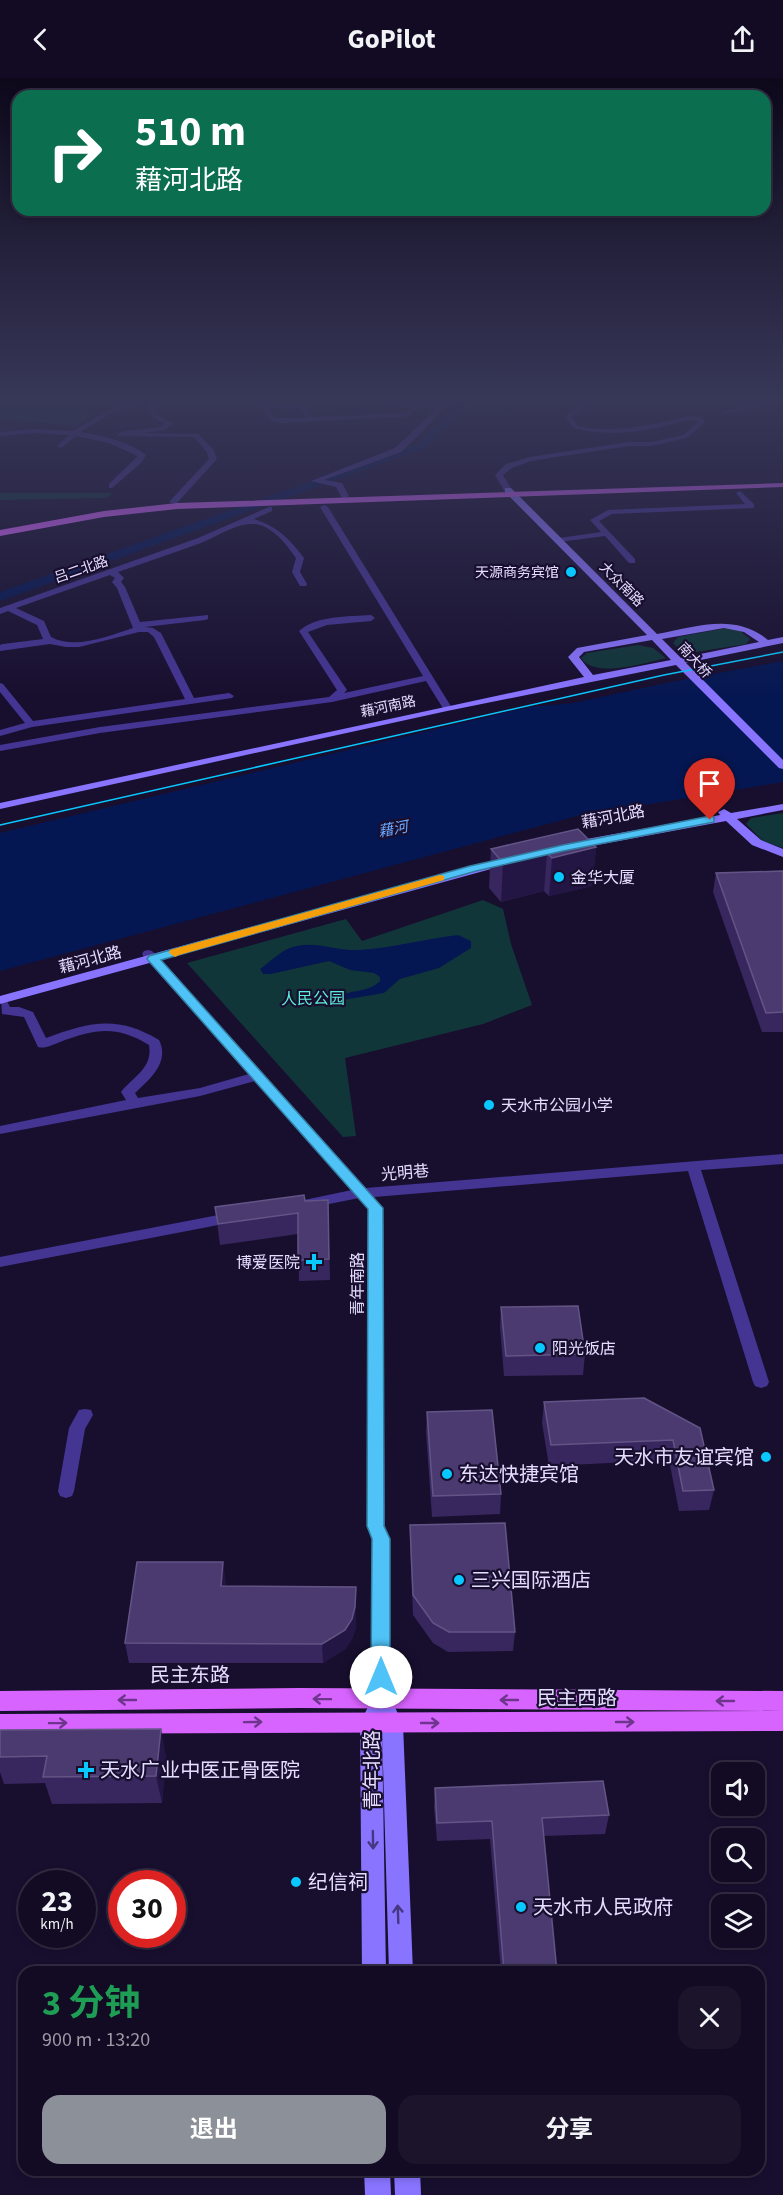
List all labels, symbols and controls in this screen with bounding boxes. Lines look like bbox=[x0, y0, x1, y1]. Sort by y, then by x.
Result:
text: GoPilot bbox=[347, 20, 436, 59]
icon: back bbox=[24, 23, 57, 56]
icon: share bbox=[726, 23, 759, 56]
text: 510 m bbox=[135, 102, 246, 162]
icon: right bbox=[36, 114, 114, 192]
text: 藉河北路 bbox=[135, 161, 243, 200]
street label: 吕二北路 bbox=[52, 551, 111, 589]
street label: 大众南路 bbox=[594, 558, 648, 612]
place label: 天源商务宾馆 bbox=[475, 563, 559, 583]
marker: 天源商务宾馆 bbox=[564, 565, 578, 579]
street label: 南大桥 bbox=[673, 638, 716, 683]
street label: 藉河南路 bbox=[359, 691, 418, 723]
pin bbox=[684, 758, 735, 820]
icon: arrive bbox=[693, 767, 726, 800]
street label: 藉河北路 bbox=[580, 800, 647, 834]
water label: 藉河 bbox=[376, 816, 413, 843]
place label: 金华大厦 bbox=[571, 867, 635, 889]
marker: 金华大厦 bbox=[552, 870, 566, 884]
street label: 藉河北路 bbox=[56, 941, 124, 979]
park label: 人民公园 bbox=[281, 988, 345, 1010]
place label: 天水市公园小学 bbox=[501, 1095, 613, 1117]
marker: 天水市公园小学 bbox=[482, 1098, 496, 1112]
street label: 光明巷 bbox=[380, 1160, 430, 1186]
place label: 博爱医院 bbox=[236, 1252, 300, 1274]
street label: 青年南路 bbox=[347, 1252, 369, 1316]
marker: 博爱医院 bbox=[305, 1253, 323, 1271]
place label: 阳光饭店 bbox=[552, 1338, 616, 1360]
marker: 阳光饭店 bbox=[533, 1341, 547, 1355]
place label: 天水市友谊宾馆 bbox=[614, 1444, 754, 1472]
marker: 天水市友谊宾馆 bbox=[759, 1450, 773, 1464]
place label: 东达快捷宾馆 bbox=[459, 1461, 579, 1489]
marker: 东达快捷宾馆 bbox=[440, 1467, 454, 1481]
place label: 三兴国际酒店 bbox=[471, 1567, 591, 1595]
marker: 三兴国际酒店 bbox=[452, 1573, 466, 1587]
position arrow bbox=[349, 1645, 413, 1709]
street label: 民主东路 bbox=[150, 1662, 230, 1690]
street label: 民主西路 bbox=[537, 1685, 617, 1713]
one-way arrow bbox=[313, 1693, 333, 1704]
one-way arrow bbox=[118, 1694, 138, 1705]
one-way arrow bbox=[499, 1694, 519, 1706]
one-way arrow bbox=[715, 1695, 735, 1706]
one-way arrow bbox=[243, 1716, 263, 1728]
one-way arrow bbox=[614, 1716, 634, 1728]
one-way arrow bbox=[48, 1717, 68, 1729]
one-way arrow bbox=[419, 1717, 439, 1729]
street label: 青年北路 bbox=[359, 1730, 387, 1810]
place label: 天水广业中医正骨医院 bbox=[100, 1757, 300, 1785]
marker: 天水广业中医正骨医院 bbox=[77, 1761, 95, 1779]
map controls bbox=[711, 1762, 765, 1948]
button: sound bbox=[711, 1762, 765, 1816]
button: search bbox=[711, 1828, 765, 1882]
one-way arrow bbox=[367, 1830, 378, 1850]
place label: 纪信祠 bbox=[308, 1869, 368, 1897]
speed limit sign: 30 bbox=[108, 1870, 186, 1948]
marker: 纪信祠 bbox=[289, 1875, 303, 1889]
text: 23 bbox=[41, 1880, 73, 1923]
place label: 天水市人民政府 bbox=[533, 1894, 673, 1922]
button: layers bbox=[711, 1894, 765, 1948]
marker: 天水市人民政府 bbox=[514, 1900, 528, 1914]
one-way arrow bbox=[393, 1905, 404, 1925]
text: km/h bbox=[40, 1914, 74, 1935]
text: 3 分钟 bbox=[42, 1978, 140, 2029]
button: close bbox=[678, 1986, 741, 2049]
text: 900 m · 13:20 bbox=[42, 2026, 150, 2054]
button: 退出 bbox=[42, 2095, 386, 2164]
button: 分享 bbox=[398, 2095, 741, 2164]

